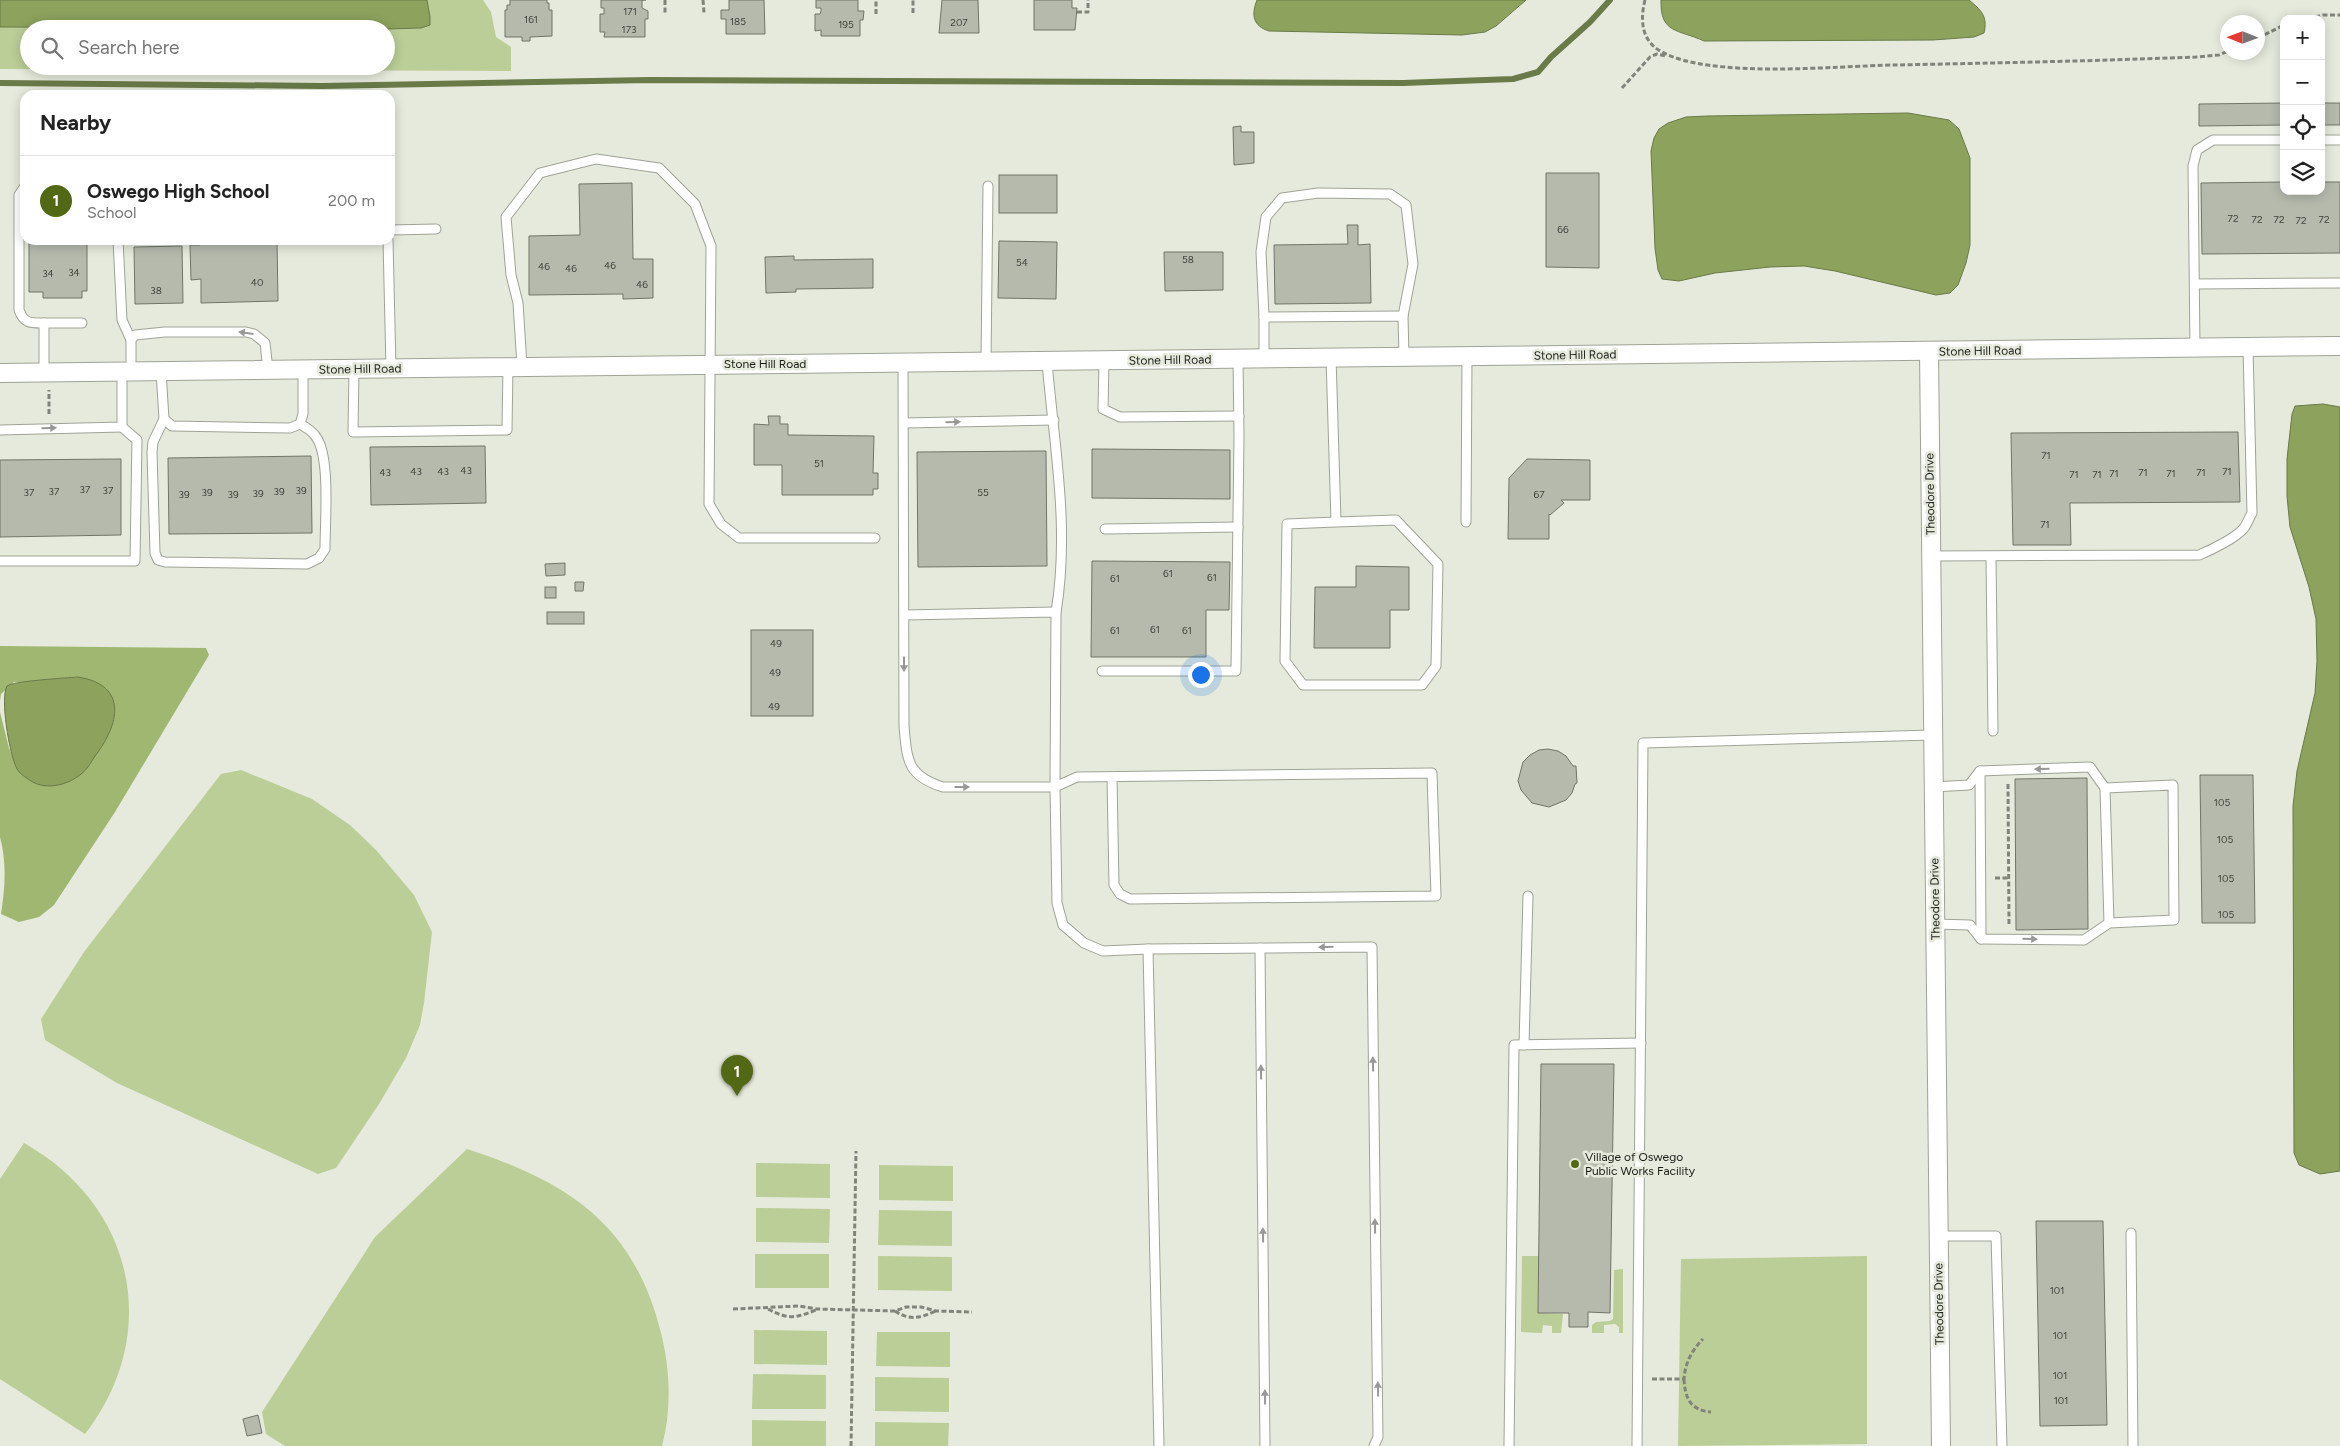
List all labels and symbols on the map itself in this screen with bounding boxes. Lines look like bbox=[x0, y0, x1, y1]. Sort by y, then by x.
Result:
house number: 171 bbox=[623, 5, 637, 18]
house number: 161 bbox=[524, 13, 538, 26]
house number: 185 bbox=[730, 15, 746, 28]
north arrow bbox=[2220, 15, 2265, 60]
house number: 207 bbox=[950, 16, 968, 29]
house number: 195 bbox=[838, 18, 854, 31]
house number: 173 bbox=[622, 23, 636, 36]
house number: 72 bbox=[2228, 212, 2238, 225]
house number: 72 bbox=[2252, 213, 2262, 226]
house number: 72 bbox=[2274, 213, 2284, 226]
house number: 72 bbox=[2319, 213, 2329, 226]
house number: 72 bbox=[2296, 214, 2306, 227]
house number: 66 bbox=[1557, 223, 1569, 236]
house number: 58 bbox=[1182, 253, 1194, 266]
house number: 54 bbox=[1016, 256, 1028, 269]
house number: 46 bbox=[604, 259, 616, 272]
house number: 46 bbox=[538, 260, 550, 273]
house number: 46 bbox=[565, 262, 577, 275]
house number: 34 bbox=[68, 266, 80, 279]
house number: 34 bbox=[42, 267, 54, 280]
house number: 40 bbox=[251, 276, 263, 289]
house number: 46 bbox=[636, 278, 648, 291]
house number: 38 bbox=[150, 284, 162, 297]
one-way arrow bbox=[238, 329, 254, 337]
street label: Stone Hill Road bbox=[1939, 343, 2021, 359]
street label: Stone Hill Road bbox=[1534, 347, 1616, 363]
street label: Stone Hill Road bbox=[1129, 352, 1211, 368]
street label: Stone Hill Road bbox=[724, 357, 806, 371]
street label: Stone Hill Road bbox=[319, 361, 401, 377]
one-way arrow bbox=[945, 418, 961, 426]
one-way arrow bbox=[41, 424, 57, 432]
house number: 71 bbox=[2041, 449, 2051, 462]
street label: Theodore Drive bbox=[1922, 452, 1938, 535]
house number: 51 bbox=[814, 457, 824, 470]
house number: 43 bbox=[460, 464, 472, 477]
house number: 43 bbox=[410, 465, 422, 478]
house number: 43 bbox=[437, 465, 449, 478]
house number: 71 bbox=[2222, 465, 2232, 478]
house number: 43 bbox=[379, 466, 391, 479]
house number: 71 bbox=[2138, 466, 2148, 479]
house number: 71 bbox=[2196, 466, 2206, 479]
house number: 71 bbox=[2109, 467, 2119, 480]
house number: 71 bbox=[2166, 467, 2176, 480]
house number: 71 bbox=[2069, 468, 2079, 481]
house number: 71 bbox=[2092, 468, 2102, 481]
house number: 37 bbox=[80, 483, 91, 496]
house number: 37 bbox=[103, 484, 114, 497]
house number: 39 bbox=[295, 484, 307, 497]
house number: 37 bbox=[49, 485, 60, 498]
house number: 39 bbox=[273, 485, 285, 498]
house number: 37 bbox=[24, 486, 35, 499]
house number: 39 bbox=[201, 486, 213, 499]
house number: 55 bbox=[977, 486, 989, 499]
house number: 39 bbox=[252, 487, 264, 500]
house number: 39 bbox=[178, 488, 190, 501]
house number: 39 bbox=[227, 488, 239, 501]
house number: 67 bbox=[1533, 488, 1545, 501]
house number: 71 bbox=[2040, 518, 2050, 531]
house number: 61 bbox=[1163, 567, 1173, 580]
house number: 61 bbox=[1207, 571, 1217, 584]
house number: 61 bbox=[1110, 572, 1120, 585]
house number: 61 bbox=[1150, 623, 1160, 636]
house number: 61 bbox=[1110, 624, 1120, 637]
house number: 61 bbox=[1182, 624, 1192, 637]
house number: 49 bbox=[770, 637, 782, 650]
one-way arrow bbox=[900, 656, 908, 672]
your location bbox=[1188, 662, 1214, 688]
house number: 49 bbox=[769, 666, 781, 679]
house number: 49 bbox=[768, 700, 780, 713]
one-way arrow bbox=[2033, 765, 2049, 773]
one-way arrow bbox=[954, 783, 970, 791]
house number: 105 bbox=[2214, 796, 2230, 809]
house number: 105 bbox=[2217, 833, 2233, 846]
street label: Theodore Drive bbox=[1927, 857, 1943, 940]
house number: 105 bbox=[2218, 872, 2234, 885]
house number: 105 bbox=[2218, 908, 2234, 921]
one-way arrow bbox=[2022, 936, 2038, 944]
one-way arrow bbox=[1318, 943, 1334, 951]
pin: 1 bbox=[721, 1055, 753, 1096]
one-way arrow bbox=[1369, 1055, 1377, 1071]
one-way arrow bbox=[1257, 1064, 1265, 1080]
place label: Village of Oswego Public Works Facility bbox=[1585, 1150, 1696, 1178]
marker: Village of Oswego Public Works Facility bbox=[1569, 1158, 1581, 1170]
one-way arrow bbox=[1371, 1218, 1379, 1234]
one-way arrow bbox=[1259, 1227, 1267, 1243]
street label: Theodore Drive bbox=[1931, 1262, 1947, 1345]
house number: 101 bbox=[2050, 1284, 2064, 1297]
house number: 101 bbox=[2053, 1329, 2067, 1342]
house number: 101 bbox=[2053, 1369, 2067, 1382]
one-way arrow bbox=[1374, 1380, 1382, 1396]
one-way arrow bbox=[1261, 1389, 1269, 1405]
house number: 101 bbox=[2054, 1394, 2068, 1407]

